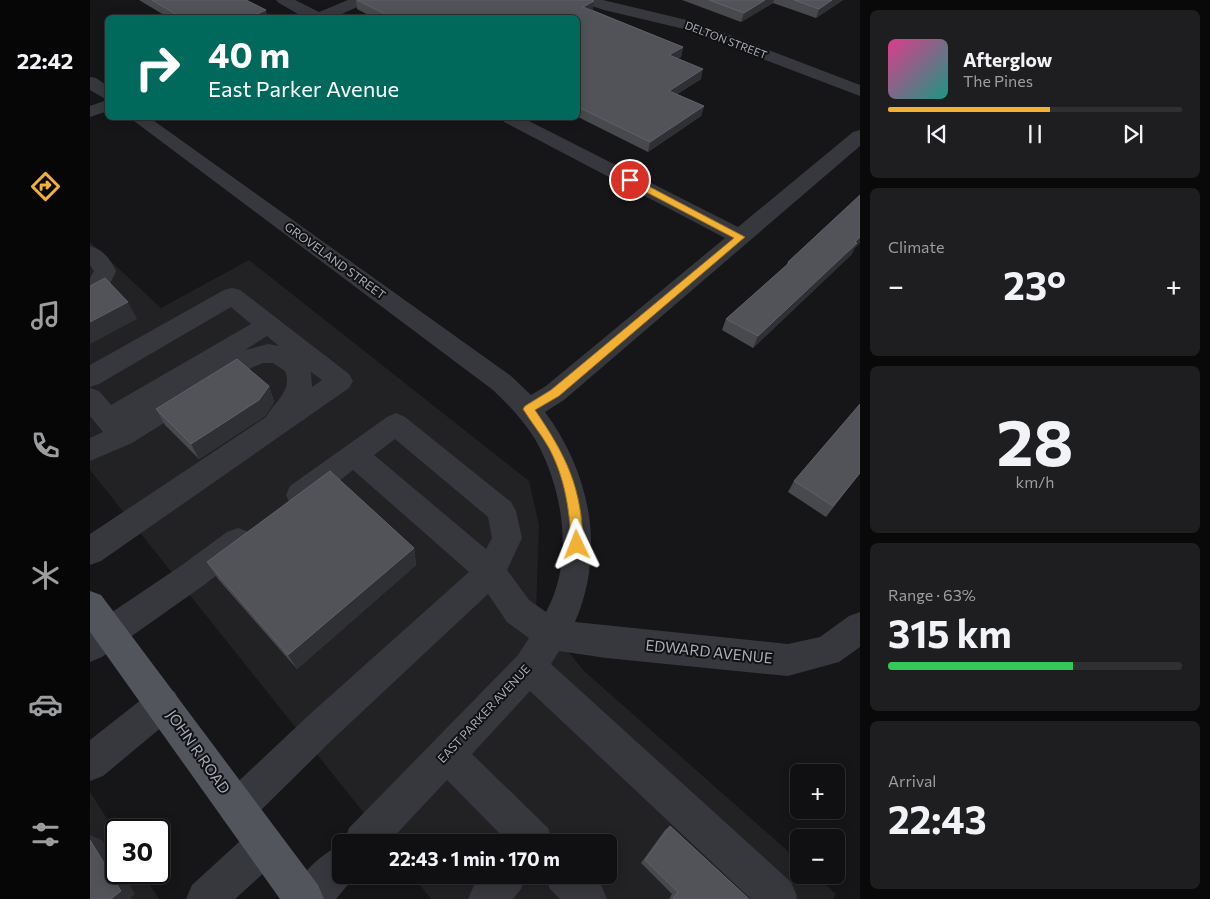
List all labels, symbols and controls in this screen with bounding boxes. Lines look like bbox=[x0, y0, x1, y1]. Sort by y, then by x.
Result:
street label: DELTON STREET bbox=[683, 18, 769, 61]
text: 40 m bbox=[208, 32, 290, 75]
icon: right bbox=[125, 35, 190, 100]
text: 22:42 bbox=[17, 47, 73, 74]
text: Afterglow bbox=[963, 48, 1052, 71]
text: The Pines bbox=[963, 71, 1033, 90]
text: East Parker Avenue bbox=[208, 75, 399, 102]
icon: previous bbox=[923, 120, 951, 148]
icon: pause bbox=[1021, 120, 1049, 148]
icon: next bbox=[1119, 120, 1147, 148]
pin bbox=[609, 159, 651, 201]
icon: arrive bbox=[616, 166, 644, 194]
icon: directions bbox=[28, 169, 63, 204]
street label: GROVELAND STREET bbox=[282, 219, 389, 302]
text: Climate bbox=[888, 237, 944, 256]
text: 23° bbox=[1003, 261, 1066, 308]
text: − bbox=[888, 268, 904, 302]
text: + bbox=[1166, 268, 1182, 302]
icon: music bbox=[28, 298, 63, 333]
text: 28 bbox=[997, 400, 1073, 479]
icon: phone bbox=[28, 428, 63, 463]
text: km/h bbox=[1016, 472, 1054, 491]
position arrow bbox=[550, 518, 602, 570]
icon: climate bbox=[28, 558, 63, 593]
text: Range · 63% bbox=[888, 585, 976, 604]
text: 315 km bbox=[888, 609, 1012, 656]
street label: EDWARD AVENUE bbox=[645, 635, 774, 667]
street label: EAST PARKER AVENUE bbox=[434, 661, 532, 765]
icon: car bbox=[28, 687, 63, 722]
street label: JOHN R ROAD bbox=[163, 706, 234, 797]
map controls bbox=[790, 764, 845, 884]
button: + bbox=[790, 764, 845, 819]
text: Arrival bbox=[888, 771, 936, 790]
text: 22:43 bbox=[888, 795, 987, 842]
icon: filters bbox=[28, 817, 63, 852]
speed limit sign: 30 bbox=[105, 819, 170, 884]
button: − bbox=[790, 829, 845, 884]
text: 22:43 · 1 min · 170 m bbox=[389, 847, 560, 870]

